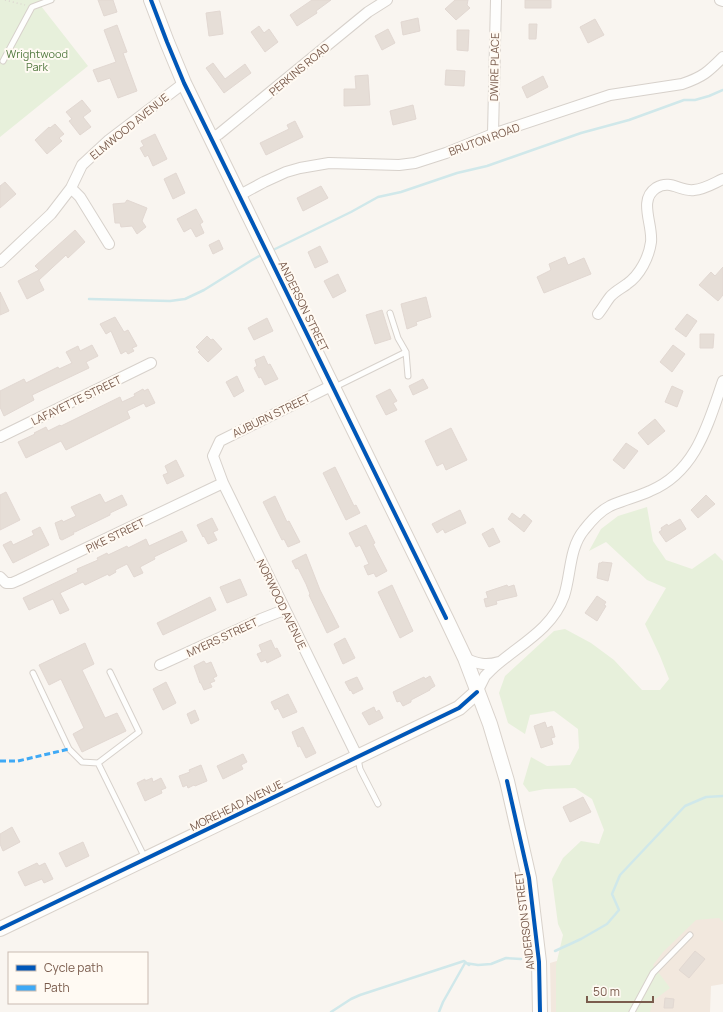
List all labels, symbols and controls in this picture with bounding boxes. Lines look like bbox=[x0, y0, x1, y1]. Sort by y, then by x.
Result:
street label: DWIRE PLACE bbox=[486, 33, 502, 101]
street label: PERKINS ROAD bbox=[266, 39, 332, 99]
park label: Wrightwood Park bbox=[6, 46, 68, 74]
street label: ELMWOOD AVENUE bbox=[86, 90, 172, 162]
street label: BRUTON ROAD bbox=[446, 119, 522, 159]
street label: ANDERSON STREET bbox=[276, 258, 333, 354]
street label: LAFAYETTE STREET bbox=[29, 372, 124, 428]
street label: AUBURN STREET bbox=[230, 389, 313, 440]
street label: PIKE STREET bbox=[83, 514, 147, 556]
street label: NORWOOD AVENUE bbox=[254, 556, 310, 652]
street label: MYERS STREET bbox=[184, 614, 260, 660]
street label: MOREHEAD AVENUE bbox=[187, 776, 285, 834]
street label: ANDERSON STREET bbox=[510, 871, 537, 971]
legend bbox=[8, 952, 148, 1004]
text: Cycle path bbox=[44, 959, 103, 976]
scale bar bbox=[587, 978, 653, 1004]
text: Path bbox=[44, 979, 70, 996]
text: 50 m bbox=[593, 983, 620, 1000]

